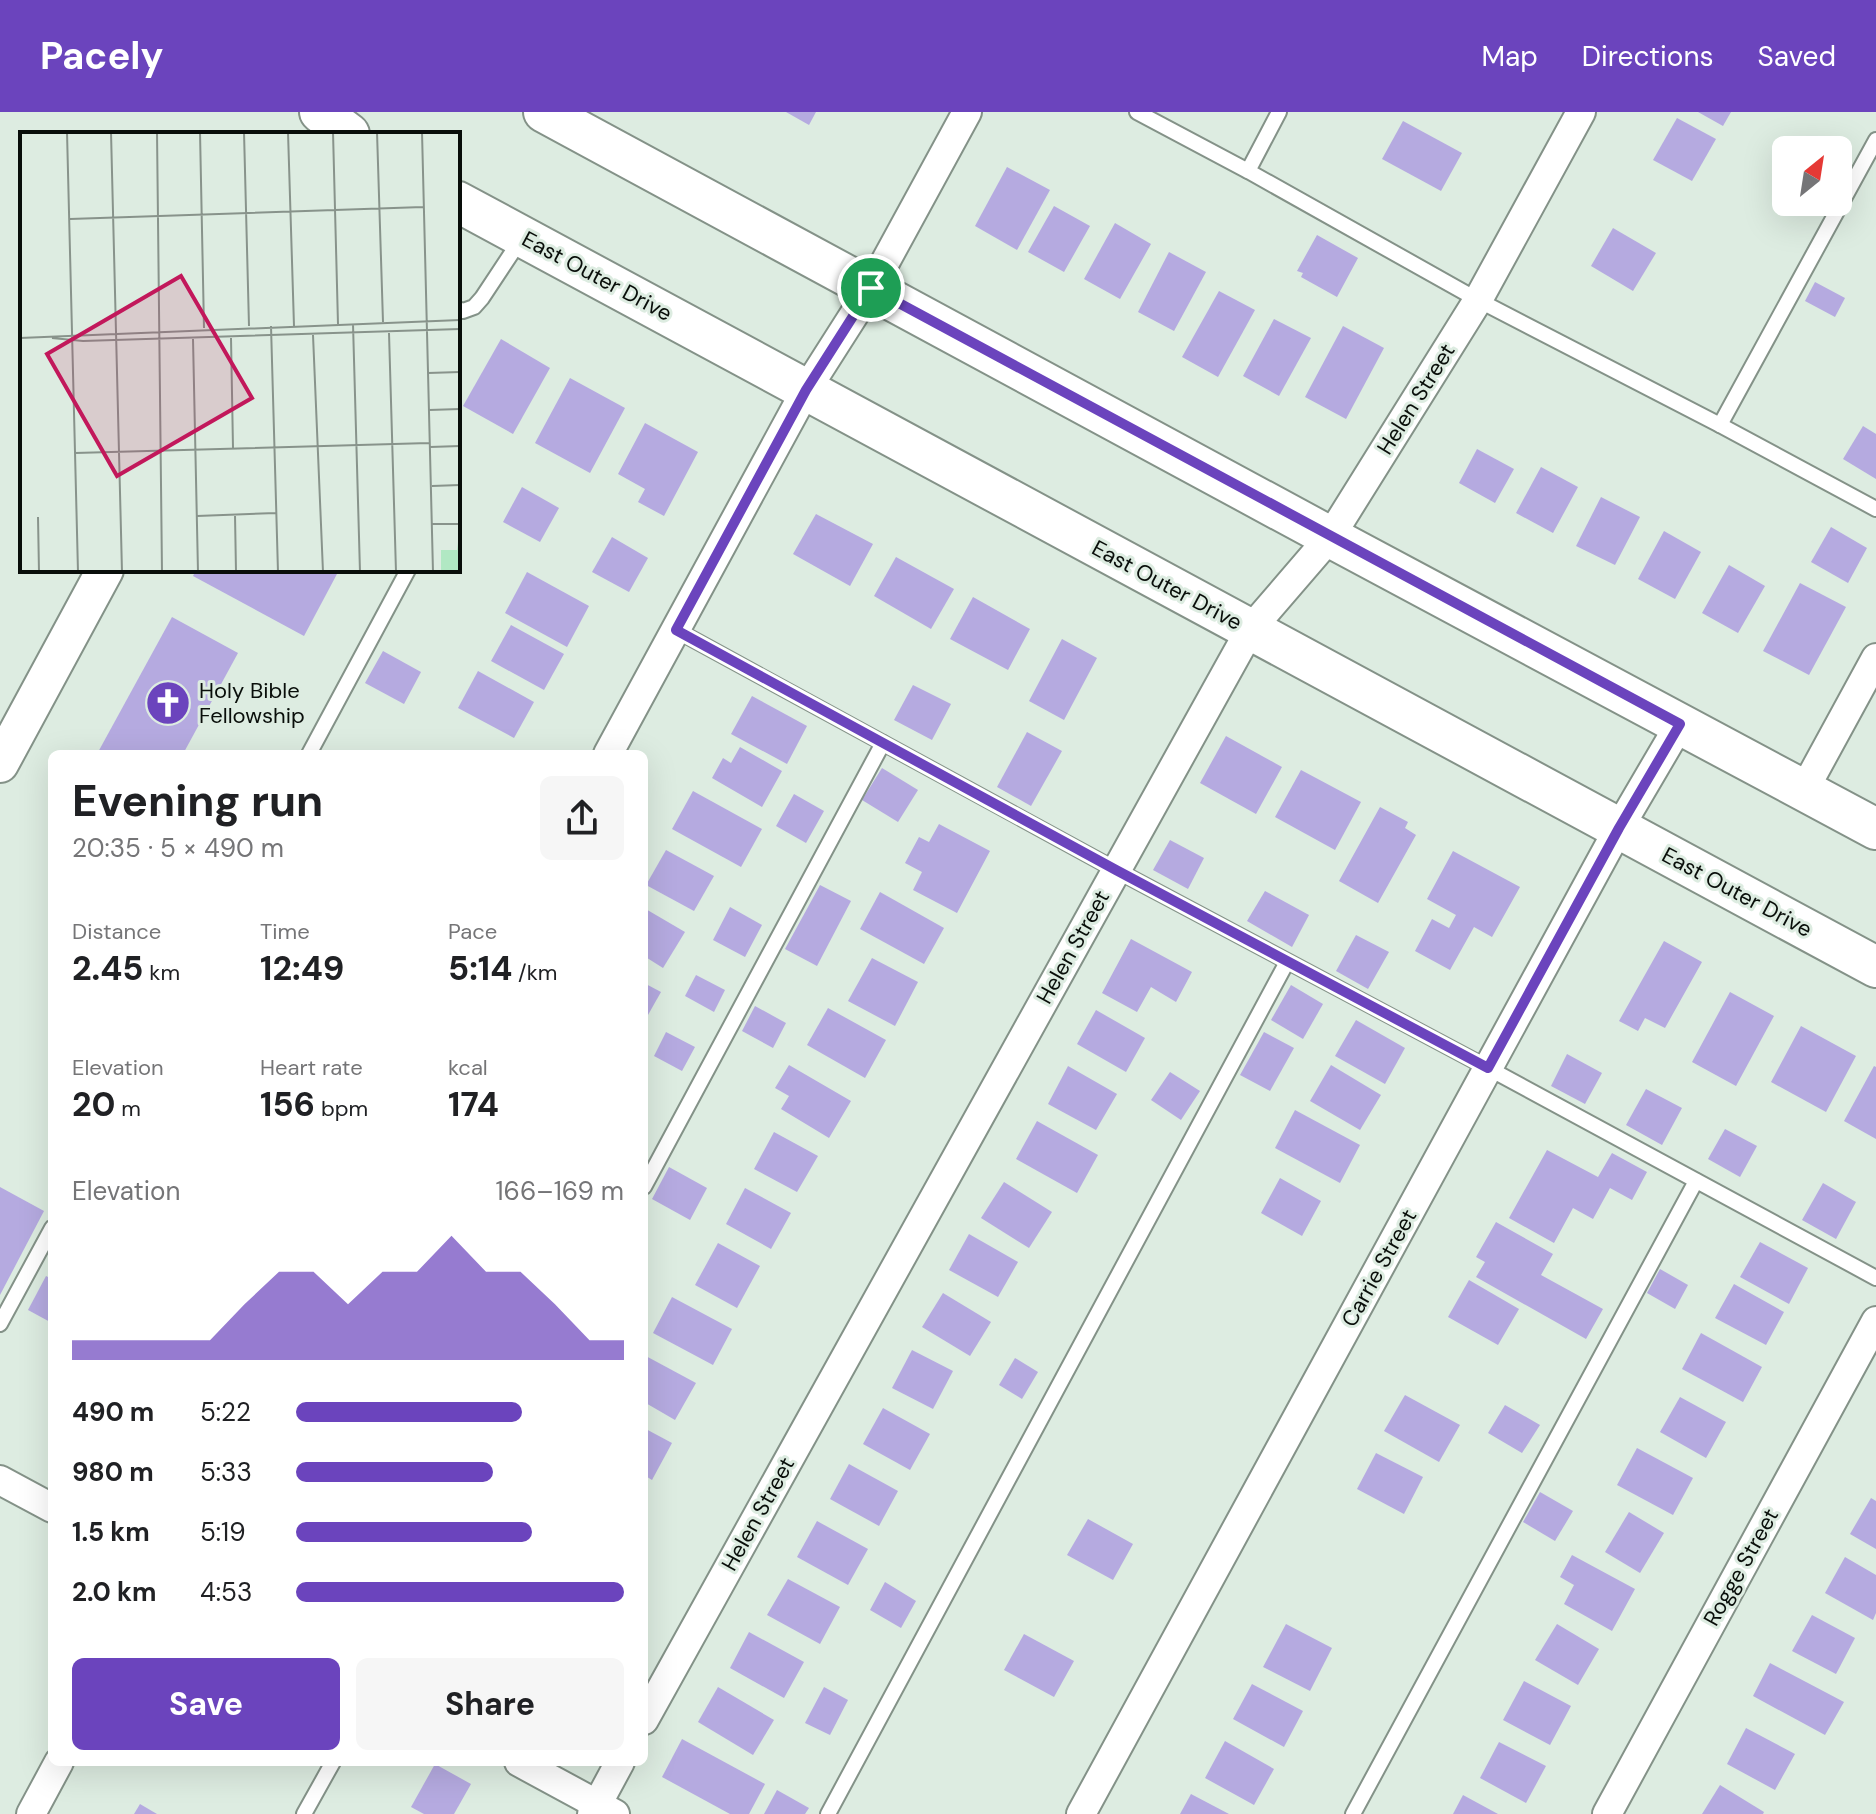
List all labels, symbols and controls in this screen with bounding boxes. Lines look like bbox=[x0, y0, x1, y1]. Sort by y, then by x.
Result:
text: Pacely bbox=[40, 31, 163, 81]
text: Map bbox=[1481, 38, 1538, 75]
text: Directions bbox=[1582, 38, 1714, 75]
text: Saved bbox=[1758, 38, 1836, 75]
inset map bbox=[20, 132, 460, 572]
north arrow bbox=[1772, 136, 1852, 216]
map controls bbox=[1772, 136, 1852, 216]
street label: East Outer Drive bbox=[517, 224, 677, 328]
pin bbox=[837, 254, 905, 322]
icon: arrive bbox=[849, 266, 893, 310]
street label: Helen Street bbox=[1370, 338, 1462, 460]
street label: East Outer Drive bbox=[1087, 533, 1247, 637]
place label: Holy Bible Fellowship bbox=[199, 676, 305, 730]
church icon: Holy Bible Fellowship bbox=[144, 679, 192, 727]
text: Evening run bbox=[72, 772, 323, 830]
button: share bbox=[540, 776, 624, 860]
text: 20:35 · 5 × 490 m bbox=[72, 831, 284, 865]
street label: East Outer Drive bbox=[1657, 840, 1817, 944]
street label: Helen Street bbox=[1030, 885, 1116, 1009]
text: Distance bbox=[72, 917, 161, 946]
text: Time bbox=[260, 917, 310, 946]
text: Pace bbox=[448, 917, 497, 946]
text: 2.45 bbox=[72, 946, 143, 991]
text: 12:49 bbox=[260, 946, 344, 991]
text: 5:14 bbox=[448, 946, 512, 991]
text: km bbox=[143, 958, 180, 987]
text: /km bbox=[512, 958, 557, 987]
text: Elevation bbox=[72, 1053, 164, 1082]
text: Heart rate bbox=[260, 1053, 363, 1082]
text: kcal bbox=[448, 1053, 488, 1082]
text: 20 bbox=[72, 1082, 115, 1127]
text: 156 bbox=[260, 1082, 315, 1127]
text: 174 bbox=[448, 1082, 499, 1127]
text: m bbox=[115, 1094, 141, 1123]
text: bpm bbox=[315, 1094, 368, 1123]
text: Elevation bbox=[72, 1174, 180, 1208]
text: 166–169 m bbox=[496, 1174, 624, 1208]
street label: Carrie Street bbox=[1335, 1204, 1423, 1332]
text: 490 m bbox=[72, 1395, 154, 1429]
text: 5:22 bbox=[200, 1395, 251, 1429]
street label: Helen Street bbox=[715, 1452, 801, 1576]
text: 980 m bbox=[72, 1455, 154, 1489]
text: 5:33 bbox=[200, 1455, 252, 1489]
street label: Rogge Street bbox=[1697, 1503, 1785, 1631]
text: 1.5 km bbox=[72, 1515, 150, 1549]
text: 5:19 bbox=[200, 1515, 246, 1549]
text: 2.0 km bbox=[72, 1575, 156, 1609]
text: 4:53 bbox=[200, 1575, 252, 1609]
button: Save bbox=[72, 1658, 340, 1750]
button: Share bbox=[356, 1658, 624, 1750]

